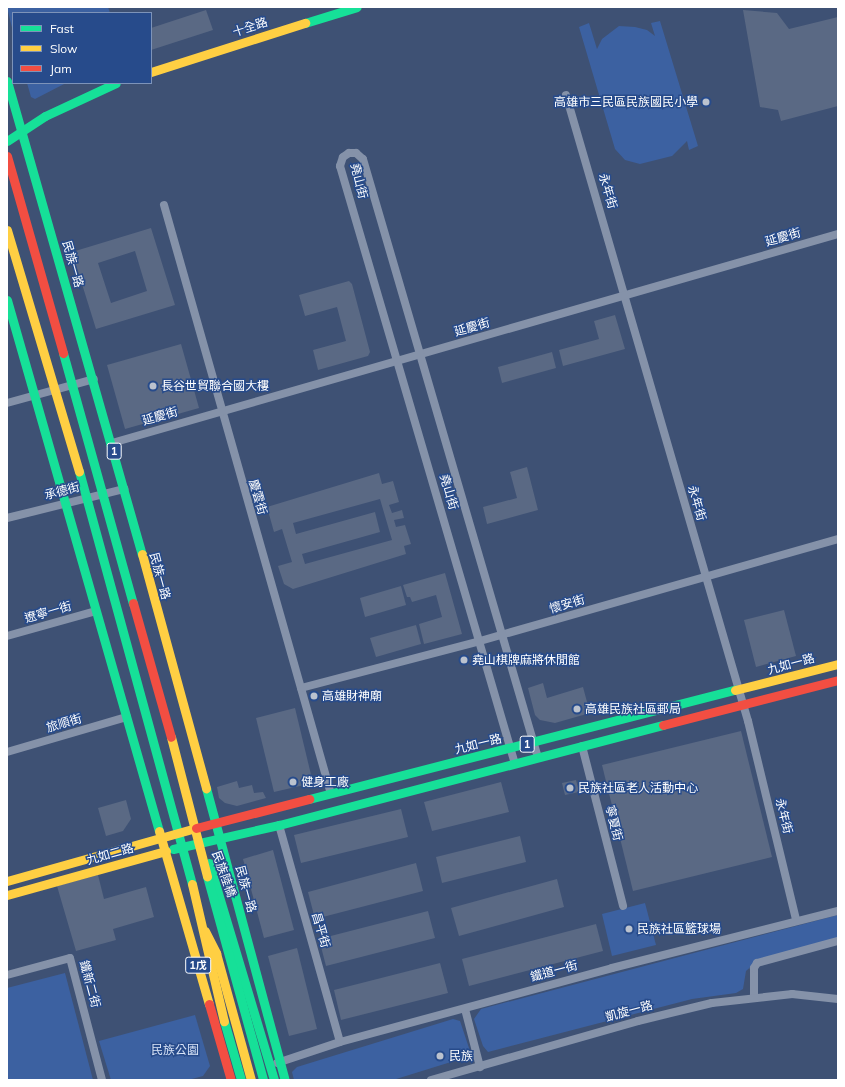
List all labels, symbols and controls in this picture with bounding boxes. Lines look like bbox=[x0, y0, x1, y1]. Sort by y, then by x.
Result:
legend bbox=[12, 12, 152, 84]
street label: 十全路 bbox=[231, 15, 269, 39]
text: Fast bbox=[50, 21, 74, 36]
text: Slow bbox=[50, 41, 78, 56]
text: Jam bbox=[50, 61, 72, 76]
place label: 高雄市三民區民族國民小學 bbox=[554, 95, 698, 109]
marker: 高雄市三民區民族國民小學 bbox=[701, 97, 711, 107]
street label: 堯山街 bbox=[348, 162, 370, 200]
street label: 永年街 bbox=[596, 172, 620, 210]
street label: 延慶街 bbox=[764, 225, 802, 249]
street label: 民族一路 bbox=[59, 239, 87, 289]
street label: 延慶街 bbox=[453, 315, 491, 339]
place label: 長谷世貿聯合國大樓 bbox=[161, 379, 269, 393]
marker: 長谷世貿聯合國大樓 bbox=[148, 381, 158, 391]
street label: 延慶街 bbox=[141, 404, 179, 428]
road number: 1 bbox=[106, 442, 122, 460]
street label: 堯山街 bbox=[437, 473, 461, 511]
street label: 慶雲街 bbox=[246, 478, 270, 516]
street label: 承德街 bbox=[43, 479, 81, 503]
street label: 永年街 bbox=[685, 484, 709, 522]
street label: 民族一路 bbox=[147, 551, 173, 601]
street label: 懷安街 bbox=[548, 592, 586, 616]
street label: 遼寧一街 bbox=[23, 598, 73, 626]
street label: 九如一路 bbox=[766, 651, 816, 677]
place label: 堯山棋牌麻將休閒館 bbox=[472, 653, 580, 667]
marker: 堯山棋牌麻將休閒館 bbox=[459, 655, 469, 665]
place label: 高雄財神廟 bbox=[322, 689, 382, 703]
marker: 高雄財神廟 bbox=[309, 691, 319, 701]
place label: 高雄民族社區郵局 bbox=[585, 702, 681, 716]
marker: 高雄民族社區郵局 bbox=[572, 704, 582, 714]
street label: 旅順街 bbox=[45, 711, 83, 735]
street label: 九如一路 bbox=[453, 731, 503, 757]
road number: 1 bbox=[519, 735, 535, 753]
place label: 健身工廠 bbox=[301, 775, 349, 789]
marker: 健身工廠 bbox=[288, 777, 298, 787]
place label: 民族社區老人活動中心 bbox=[578, 781, 698, 795]
marker: 民族社區老人活動中心 bbox=[565, 783, 575, 793]
street label: 永年街 bbox=[773, 797, 795, 835]
street label: 寧夏街 bbox=[603, 804, 625, 842]
street label: 九如二路 bbox=[85, 840, 135, 868]
street label: 民族陸橋 bbox=[209, 849, 239, 899]
street label: 民族一路 bbox=[233, 864, 259, 914]
street label: 昌平街 bbox=[309, 911, 333, 949]
place label: 民族社區籃球場 bbox=[637, 922, 721, 936]
marker: 民族社區籃球場 bbox=[624, 924, 634, 934]
road number: 1戊 bbox=[185, 956, 211, 974]
street label: 鐵道一街 bbox=[529, 958, 579, 984]
street label: 鐵新二街 bbox=[77, 959, 103, 1009]
street label: 凱旋一路 bbox=[604, 998, 654, 1024]
park label: 民族公園 bbox=[151, 1043, 199, 1057]
place label: 民族 bbox=[449, 1049, 473, 1063]
marker: 民族 bbox=[434, 1050, 446, 1062]

